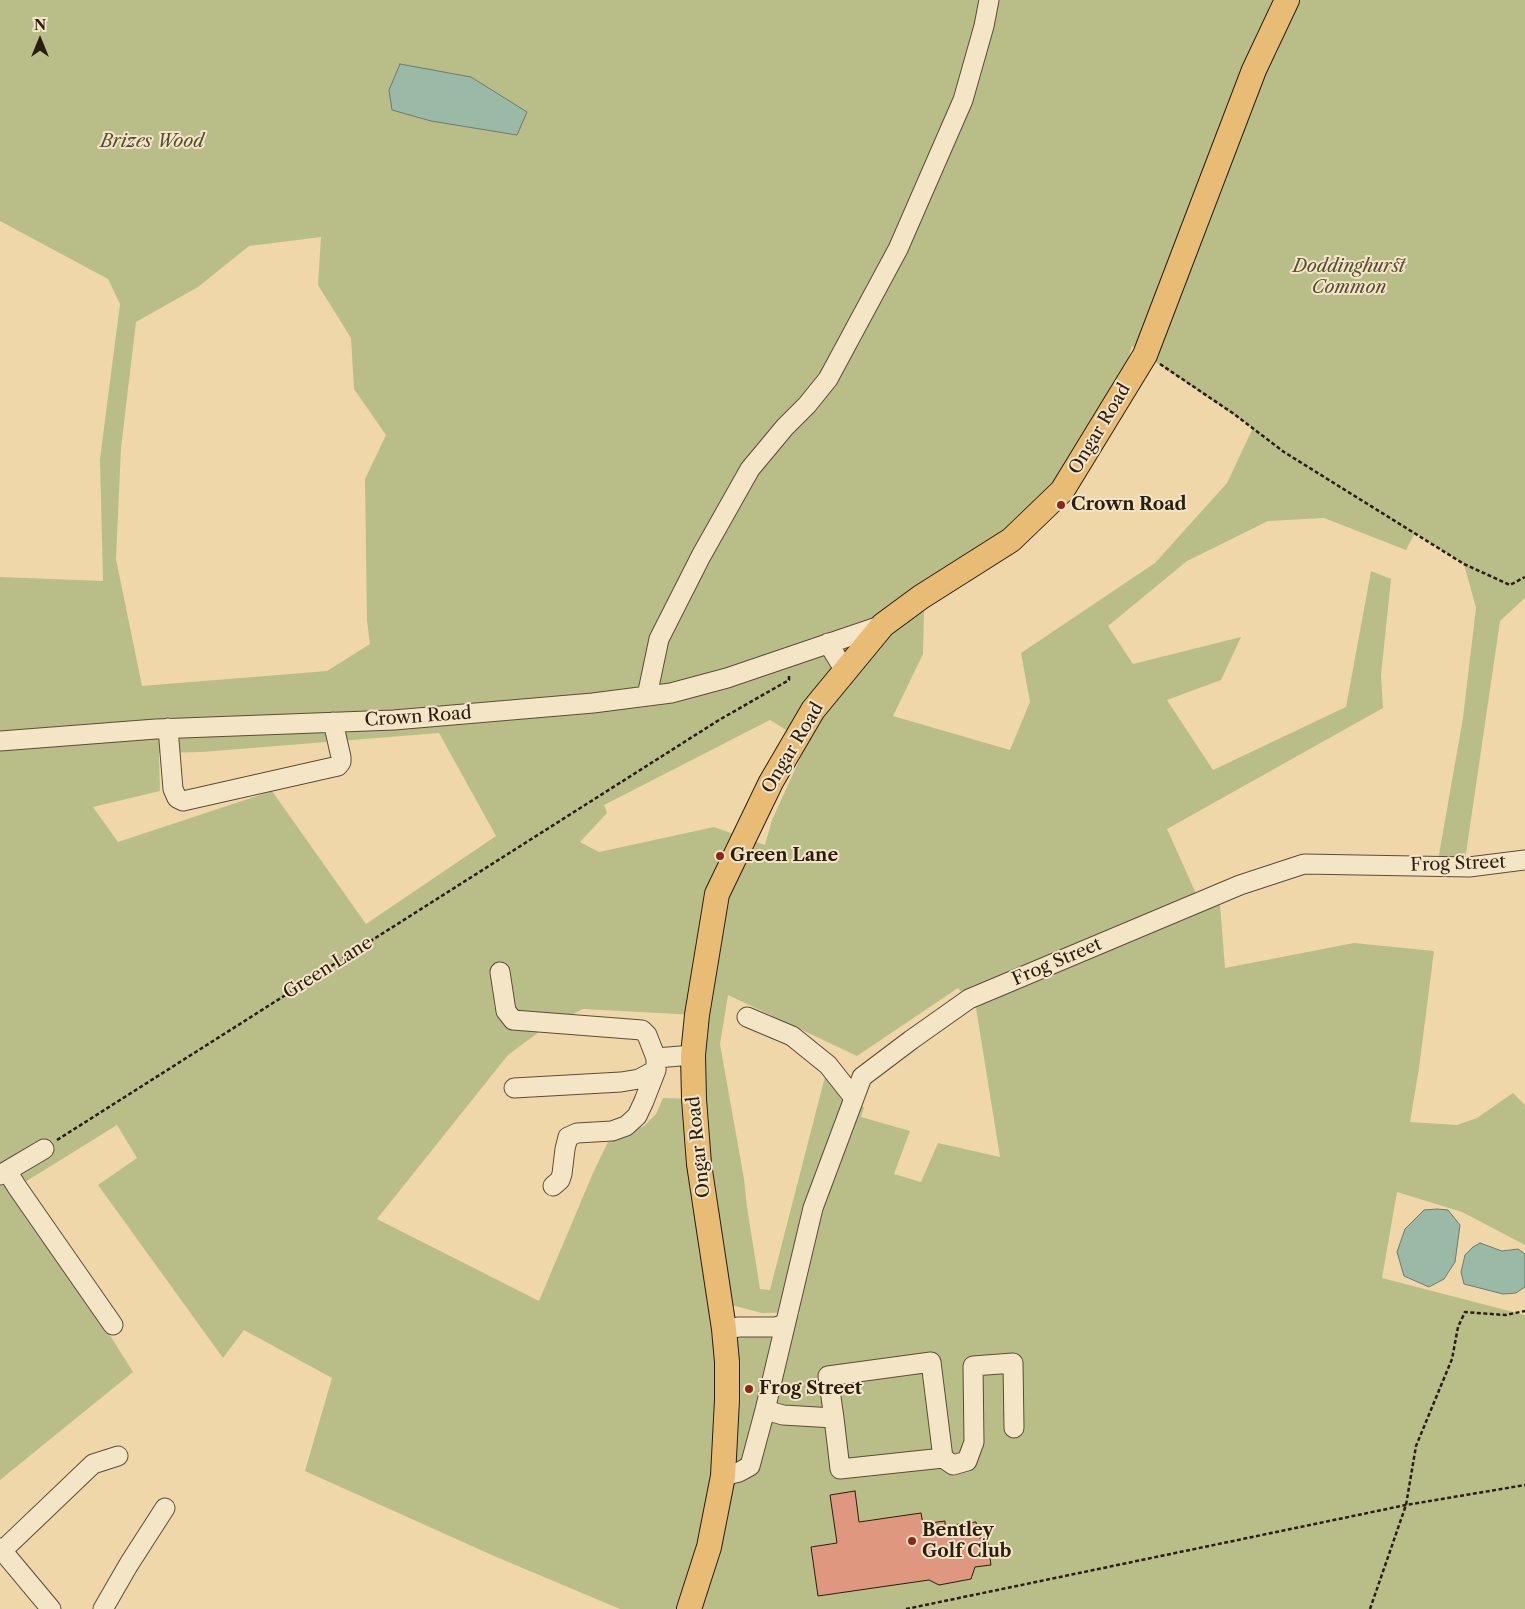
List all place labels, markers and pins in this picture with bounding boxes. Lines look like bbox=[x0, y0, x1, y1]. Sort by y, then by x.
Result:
place label: Crown Road bbox=[1071, 494, 1187, 516]
marker: Crown Road bbox=[1055, 499, 1067, 511]
place label: Green Lane bbox=[730, 845, 838, 867]
marker: Green Lane bbox=[714, 850, 726, 862]
place label: Frog Street bbox=[759, 1378, 862, 1400]
marker: Frog Street bbox=[743, 1383, 755, 1395]
place label: Bentley Golf Club bbox=[922, 1520, 1012, 1562]
marker: Bentley Golf Club bbox=[906, 1535, 918, 1547]

